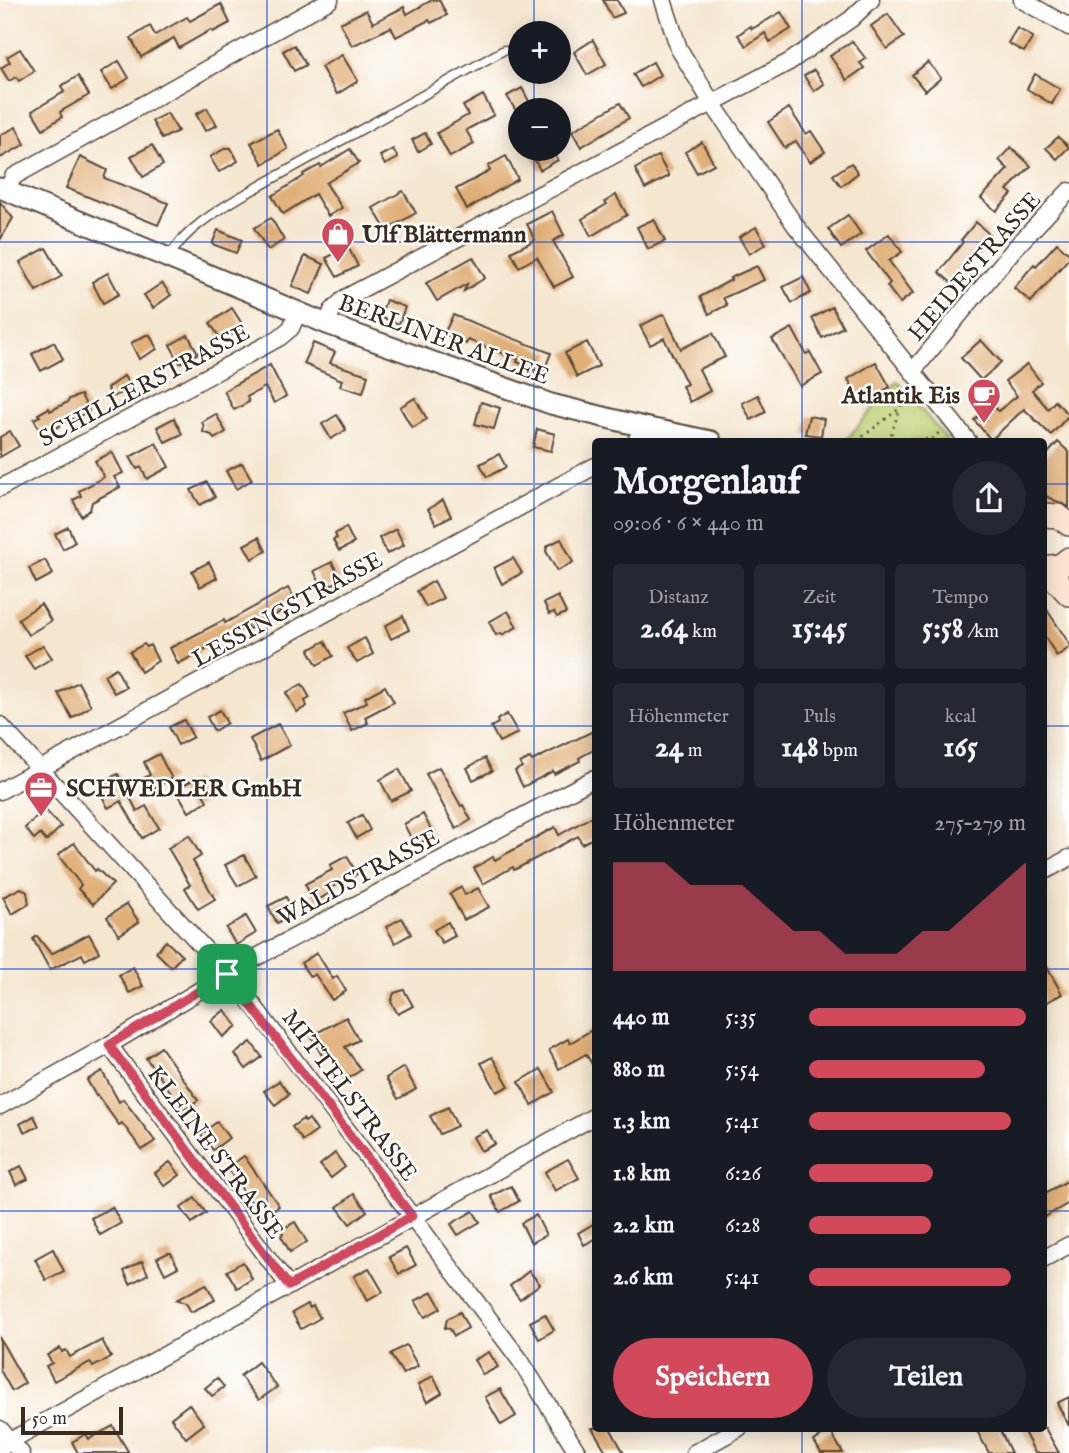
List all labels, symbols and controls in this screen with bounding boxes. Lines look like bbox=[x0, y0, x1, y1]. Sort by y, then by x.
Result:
map controls bbox=[508, 21, 571, 161]
button: + bbox=[508, 21, 571, 84]
button: − bbox=[508, 98, 571, 161]
street label: HEIDESTRASSE bbox=[902, 186, 1049, 348]
shop icon: Ulf Blättermann bbox=[319, 215, 357, 264]
place label: Ulf Blättermann bbox=[361, 220, 527, 251]
street label: BERLINER ALLEE bbox=[334, 288, 553, 393]
street label: SCHILLERSTRASSE bbox=[34, 318, 256, 455]
cafe icon: Atlantik Eis bbox=[965, 376, 1003, 425]
place label: Atlantik Eis bbox=[841, 381, 961, 412]
text: Morgenlauf bbox=[613, 459, 801, 507]
button: share bbox=[952, 461, 1026, 535]
text: 09:06 · 6 × 440 m bbox=[613, 509, 764, 538]
street label: LESSINGSTRASSE bbox=[187, 545, 389, 676]
text: Distanz bbox=[648, 586, 709, 610]
text: Zeit bbox=[803, 586, 836, 610]
text: Tempo bbox=[932, 586, 989, 610]
text: 2.64 bbox=[640, 610, 688, 648]
text: 15:45 bbox=[792, 610, 847, 648]
text: 5:58 bbox=[922, 610, 963, 648]
text: km bbox=[688, 620, 717, 644]
text: /km bbox=[963, 620, 999, 644]
text: Höhenmeter bbox=[628, 705, 729, 729]
text: Puls bbox=[803, 705, 836, 729]
text: kcal bbox=[945, 705, 976, 729]
text: 24 bbox=[655, 729, 683, 767]
text: 148 bbox=[781, 729, 819, 767]
text: 165 bbox=[943, 729, 978, 767]
text: m bbox=[683, 739, 702, 763]
text: bpm bbox=[819, 739, 858, 763]
office icon: SCHWEDLER GmbH bbox=[22, 769, 60, 818]
place label: SCHWEDLER GmbH bbox=[66, 774, 303, 805]
text: Höhenmeter bbox=[613, 809, 735, 838]
text: 275–279 m bbox=[935, 809, 1026, 838]
street label: WALDSTRASSE bbox=[272, 822, 445, 934]
pin bbox=[197, 944, 257, 1004]
icon: arrive bbox=[208, 955, 246, 993]
text: 440 m bbox=[613, 1003, 670, 1032]
text: 5:35 bbox=[725, 1003, 756, 1032]
street label: MITTELSTRASSE bbox=[274, 1004, 424, 1188]
text: 880 m bbox=[613, 1055, 665, 1084]
text: 5:54 bbox=[725, 1055, 759, 1084]
street label: KLEINE STRASSE bbox=[139, 1060, 290, 1246]
text: 1.3 km bbox=[613, 1107, 670, 1136]
text: 5:41 bbox=[725, 1107, 759, 1136]
text: 1.8 km bbox=[613, 1159, 671, 1188]
text: 6:26 bbox=[725, 1159, 761, 1188]
text: 2.2 km bbox=[613, 1211, 675, 1240]
text: 6:28 bbox=[725, 1211, 761, 1240]
text: 2.6 km bbox=[613, 1263, 674, 1292]
text: 5:41 bbox=[725, 1263, 759, 1292]
button: Speichern bbox=[613, 1338, 813, 1418]
button: Teilen bbox=[827, 1338, 1026, 1418]
scale bar bbox=[21, 1404, 122, 1436]
text: 50 m bbox=[32, 1407, 67, 1431]

